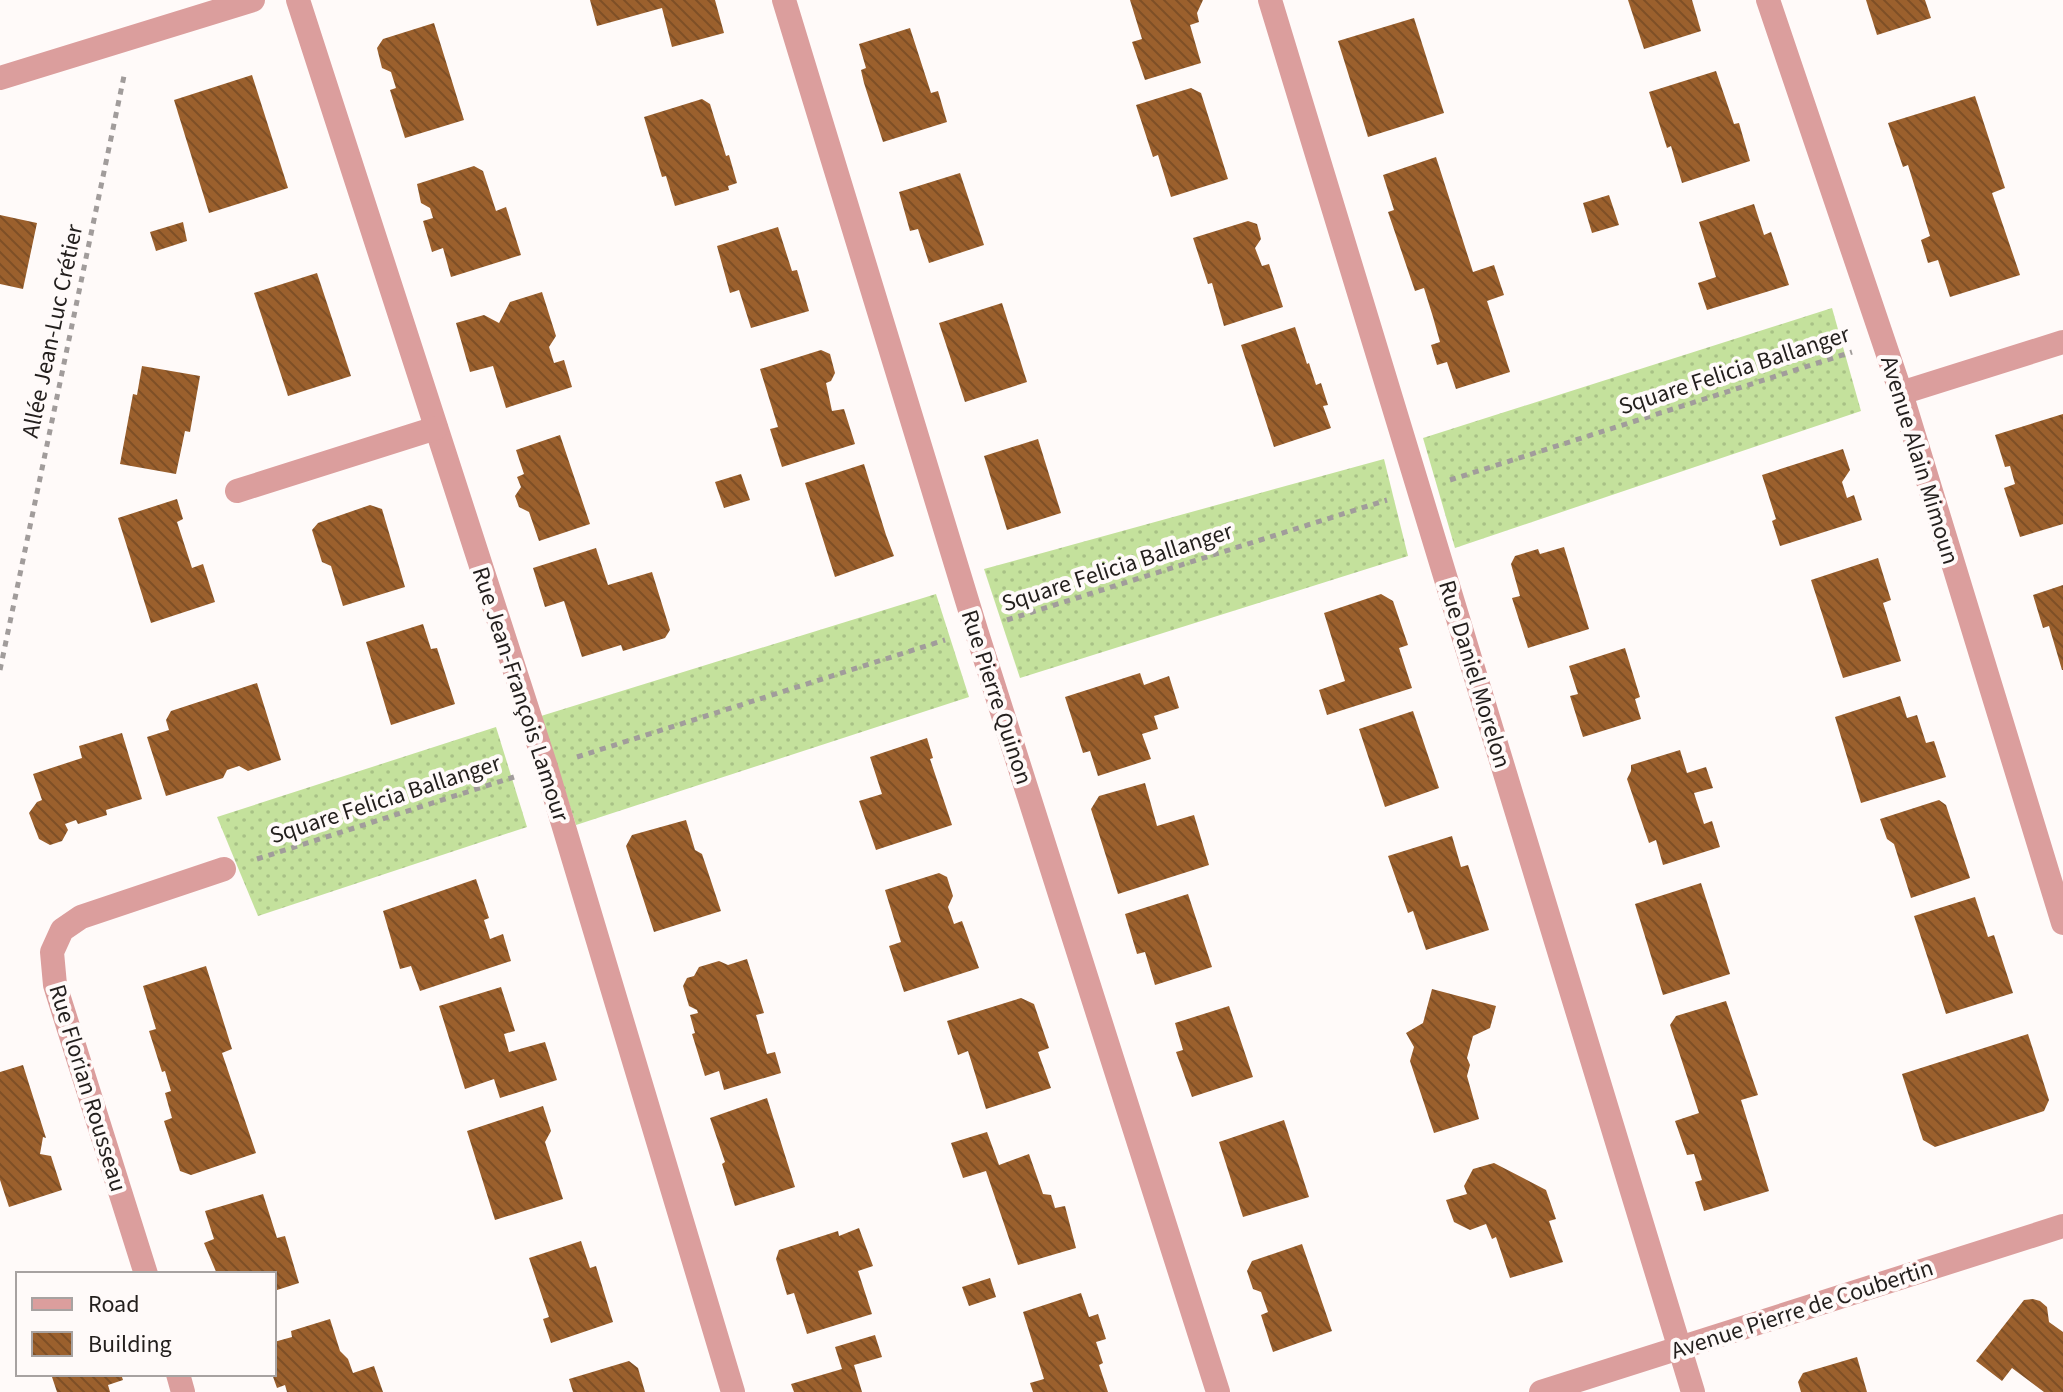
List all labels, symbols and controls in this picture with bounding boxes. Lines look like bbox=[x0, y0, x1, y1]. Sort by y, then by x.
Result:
street label: Allée Jean-Luc Crétier bbox=[13, 220, 92, 441]
street label: Square Felicia Ballanger bbox=[1614, 316, 1855, 424]
street label: Avenue Alain Mimoun bbox=[1871, 352, 1968, 569]
street label: Square Felicia Ballanger bbox=[997, 513, 1238, 621]
street label: Rue Jean-François Lamour bbox=[463, 562, 578, 827]
street label: Rue Daniel Morelon bbox=[1429, 576, 1520, 772]
street label: Rue Pierre Quinon bbox=[952, 605, 1041, 789]
street label: Square Felicia Ballanger bbox=[265, 745, 506, 853]
street label: Rue Florian Rousseau bbox=[39, 980, 136, 1196]
street label: Avenue Pierre de Coubertin bbox=[1667, 1251, 1938, 1368]
legend bbox=[16, 1272, 276, 1376]
text: Road bbox=[88, 1287, 140, 1322]
text: Building bbox=[88, 1327, 172, 1362]

